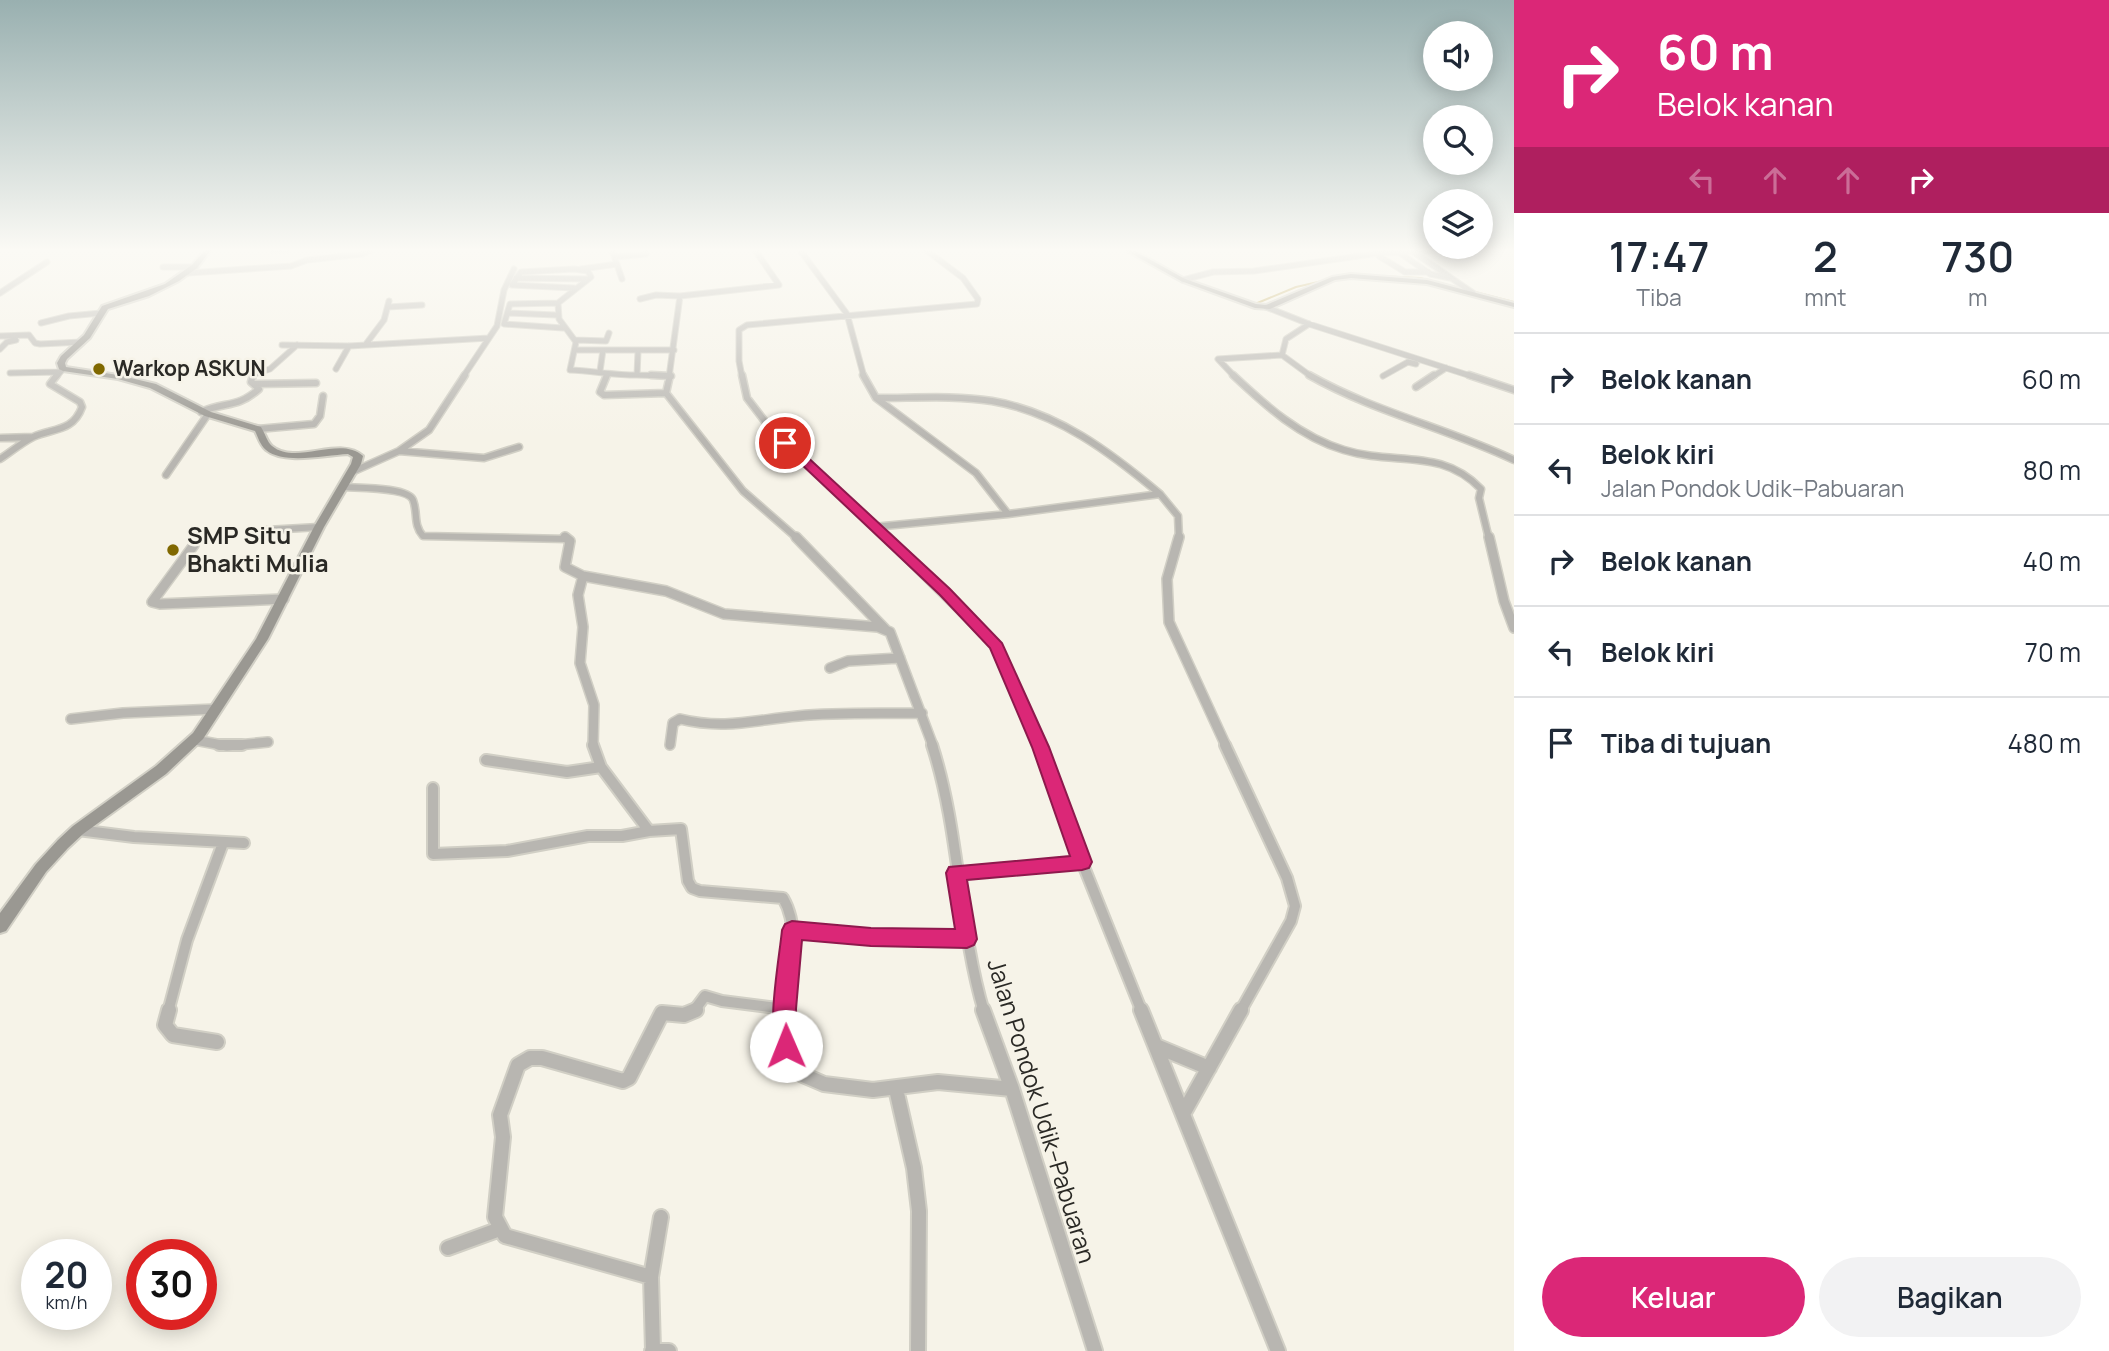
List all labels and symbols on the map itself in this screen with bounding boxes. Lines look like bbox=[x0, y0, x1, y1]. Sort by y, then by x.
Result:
place label: Warkop ASKUN bbox=[113, 354, 265, 382]
marker: Warkop ASKUN bbox=[91, 361, 107, 377]
pin bbox=[755, 413, 815, 473]
place label: SMP Situ Bhakti Mulia bbox=[187, 518, 329, 579]
marker: SMP Situ Bhakti Mulia bbox=[165, 542, 181, 558]
street label: Jalan Pondok Udik–Pabuaran bbox=[980, 954, 1105, 1267]
position arrow bbox=[749, 1009, 823, 1083]
speed limit sign: 30 bbox=[126, 1239, 217, 1330]

